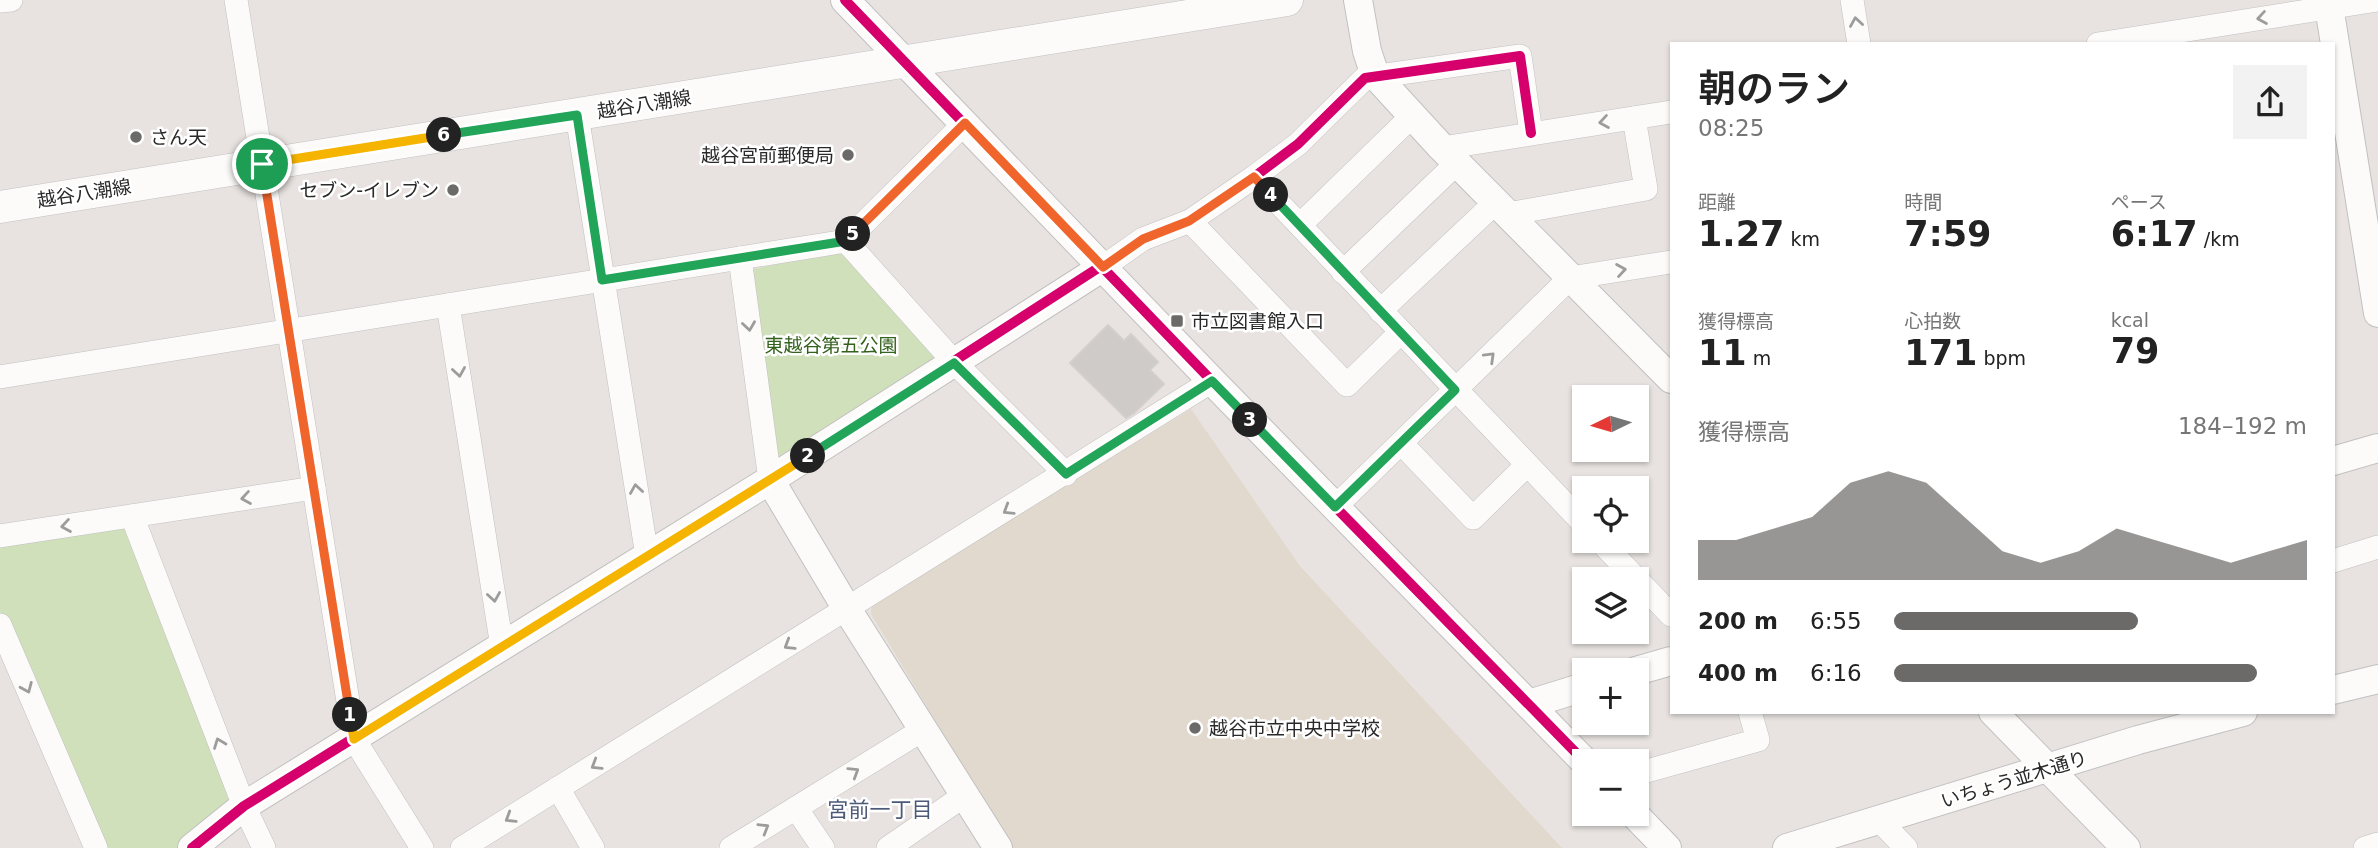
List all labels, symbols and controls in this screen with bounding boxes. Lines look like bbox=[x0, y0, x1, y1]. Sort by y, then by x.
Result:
one-way arrow bbox=[2256, 10, 2268, 25]
one-way arrow bbox=[1849, 16, 1864, 28]
button: share bbox=[2233, 65, 2307, 139]
text: 朝のラン bbox=[1698, 67, 1850, 111]
street label: 越谷八潮線 bbox=[595, 86, 693, 122]
one-way arrow bbox=[1598, 114, 1610, 129]
text: 08:25 bbox=[1698, 115, 1764, 141]
pin: 6 bbox=[426, 118, 462, 152]
text: 6 bbox=[437, 123, 450, 145]
place label: さん天 bbox=[150, 126, 207, 148]
marker: さん天 bbox=[128, 129, 144, 145]
pin bbox=[232, 134, 292, 194]
place label: 越谷宮前郵便局 bbox=[701, 144, 834, 166]
icon: arrive bbox=[243, 145, 281, 183]
marker: 越谷宮前郵便局 bbox=[840, 147, 856, 163]
street label: 越谷八潮線 bbox=[35, 175, 133, 211]
pin: 4 bbox=[1254, 178, 1288, 212]
place label: セブン-イレブン bbox=[299, 179, 439, 201]
marker: セブン-イレブン bbox=[445, 182, 461, 198]
text: 4 bbox=[1264, 183, 1277, 205]
text: 距離 bbox=[1698, 191, 1736, 213]
text: 時間 bbox=[1904, 191, 1942, 213]
text: ペース bbox=[2111, 191, 2167, 213]
text: 1.27 bbox=[1698, 214, 1784, 254]
text: 7:59 bbox=[1904, 214, 1991, 254]
text: 6:17 bbox=[2111, 214, 2198, 254]
pin: 5 bbox=[836, 216, 870, 252]
text: 5 bbox=[846, 222, 859, 244]
text: km bbox=[1784, 228, 1820, 250]
text: /km bbox=[2198, 228, 2240, 250]
one-way arrow bbox=[1615, 263, 1627, 278]
text: kcal bbox=[2111, 309, 2149, 331]
place label: 市立図書館入口 bbox=[1191, 310, 1324, 332]
text: 獲得標高 bbox=[1698, 310, 1774, 332]
text: 心拍数 bbox=[1904, 310, 1961, 332]
marker: 市立図書館入口 bbox=[1169, 313, 1185, 329]
one-way arrow bbox=[741, 320, 756, 332]
text: 79 bbox=[2111, 331, 2159, 371]
text: 11 bbox=[1698, 333, 1747, 373]
text: 171 bbox=[1904, 333, 1977, 373]
park label: 東越谷第五公園 bbox=[764, 334, 898, 356]
text: m bbox=[1747, 347, 1771, 369]
text: bpm bbox=[1977, 347, 2026, 369]
one-way arrow bbox=[1481, 352, 1494, 365]
one-way arrow bbox=[451, 367, 466, 378]
north arrow bbox=[1572, 385, 1648, 462]
map controls bbox=[1572, 385, 1649, 826]
pin: 3 bbox=[1232, 402, 1268, 438]
text: 3 bbox=[1243, 408, 1256, 430]
text: 184–192 m bbox=[2178, 413, 2307, 439]
text: 獲得標高 bbox=[1698, 419, 1790, 445]
pin: 2 bbox=[790, 438, 826, 474]
text: 2 bbox=[801, 444, 814, 466]
button: locate bbox=[1572, 476, 1649, 553]
one-way arrow bbox=[629, 483, 644, 495]
one-way arrow bbox=[241, 491, 252, 506]
one-way arrow bbox=[1002, 501, 1015, 514]
one-way arrow bbox=[60, 518, 72, 533]
button: layers bbox=[1572, 567, 1649, 644]
one-way arrow bbox=[486, 591, 501, 603]
text: 200 m bbox=[1698, 608, 1778, 634]
text: 6:55 bbox=[1810, 608, 1862, 634]
one-way arrow bbox=[784, 637, 797, 650]
button: + bbox=[1572, 658, 1649, 735]
text: 400 m bbox=[1698, 660, 1778, 686]
text: 6:16 bbox=[1810, 660, 1862, 686]
one-way arrow bbox=[19, 681, 33, 693]
pin: 1 bbox=[332, 698, 368, 732]
text: 1 bbox=[343, 703, 356, 725]
place label: 越谷市立中央中学校 bbox=[1209, 717, 1380, 739]
marker: 越谷市立中央中学校 bbox=[1187, 720, 1203, 736]
one-way arrow bbox=[213, 737, 227, 749]
street label: いちょう並木通り bbox=[1938, 746, 2090, 812]
button: − bbox=[1572, 749, 1649, 826]
one-way arrow bbox=[591, 756, 604, 769]
one-way arrow bbox=[847, 768, 860, 781]
district label: 宮前一丁目 bbox=[828, 798, 933, 822]
one-way arrow bbox=[505, 810, 518, 823]
one-way arrow bbox=[756, 823, 769, 836]

